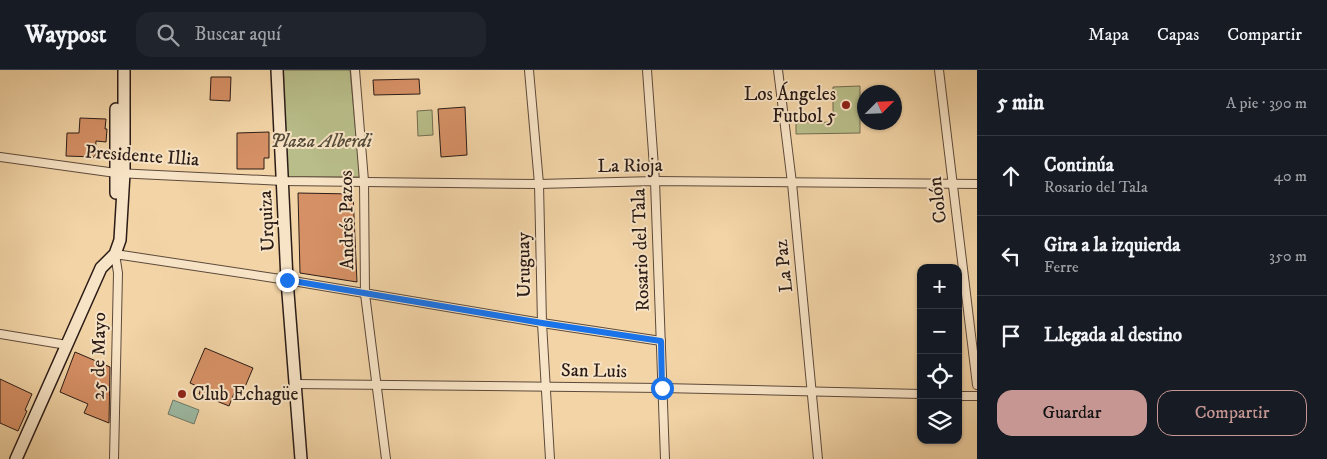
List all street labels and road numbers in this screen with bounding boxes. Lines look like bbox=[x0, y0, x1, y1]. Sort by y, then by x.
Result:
street label: Presidente Illia bbox=[84, 141, 200, 171]
street label: La Rioja bbox=[597, 154, 663, 178]
street label: Andrés Pazos bbox=[335, 170, 359, 270]
street label: Colón bbox=[924, 175, 952, 225]
street label: Rosario del Tala bbox=[627, 188, 655, 312]
street label: Urquiza bbox=[254, 190, 281, 252]
street label: Uruguay bbox=[512, 231, 536, 298]
street label: La Paz bbox=[770, 238, 798, 294]
street label: 25 de Mayo bbox=[87, 312, 111, 400]
street label: San Luis bbox=[561, 359, 627, 383]

